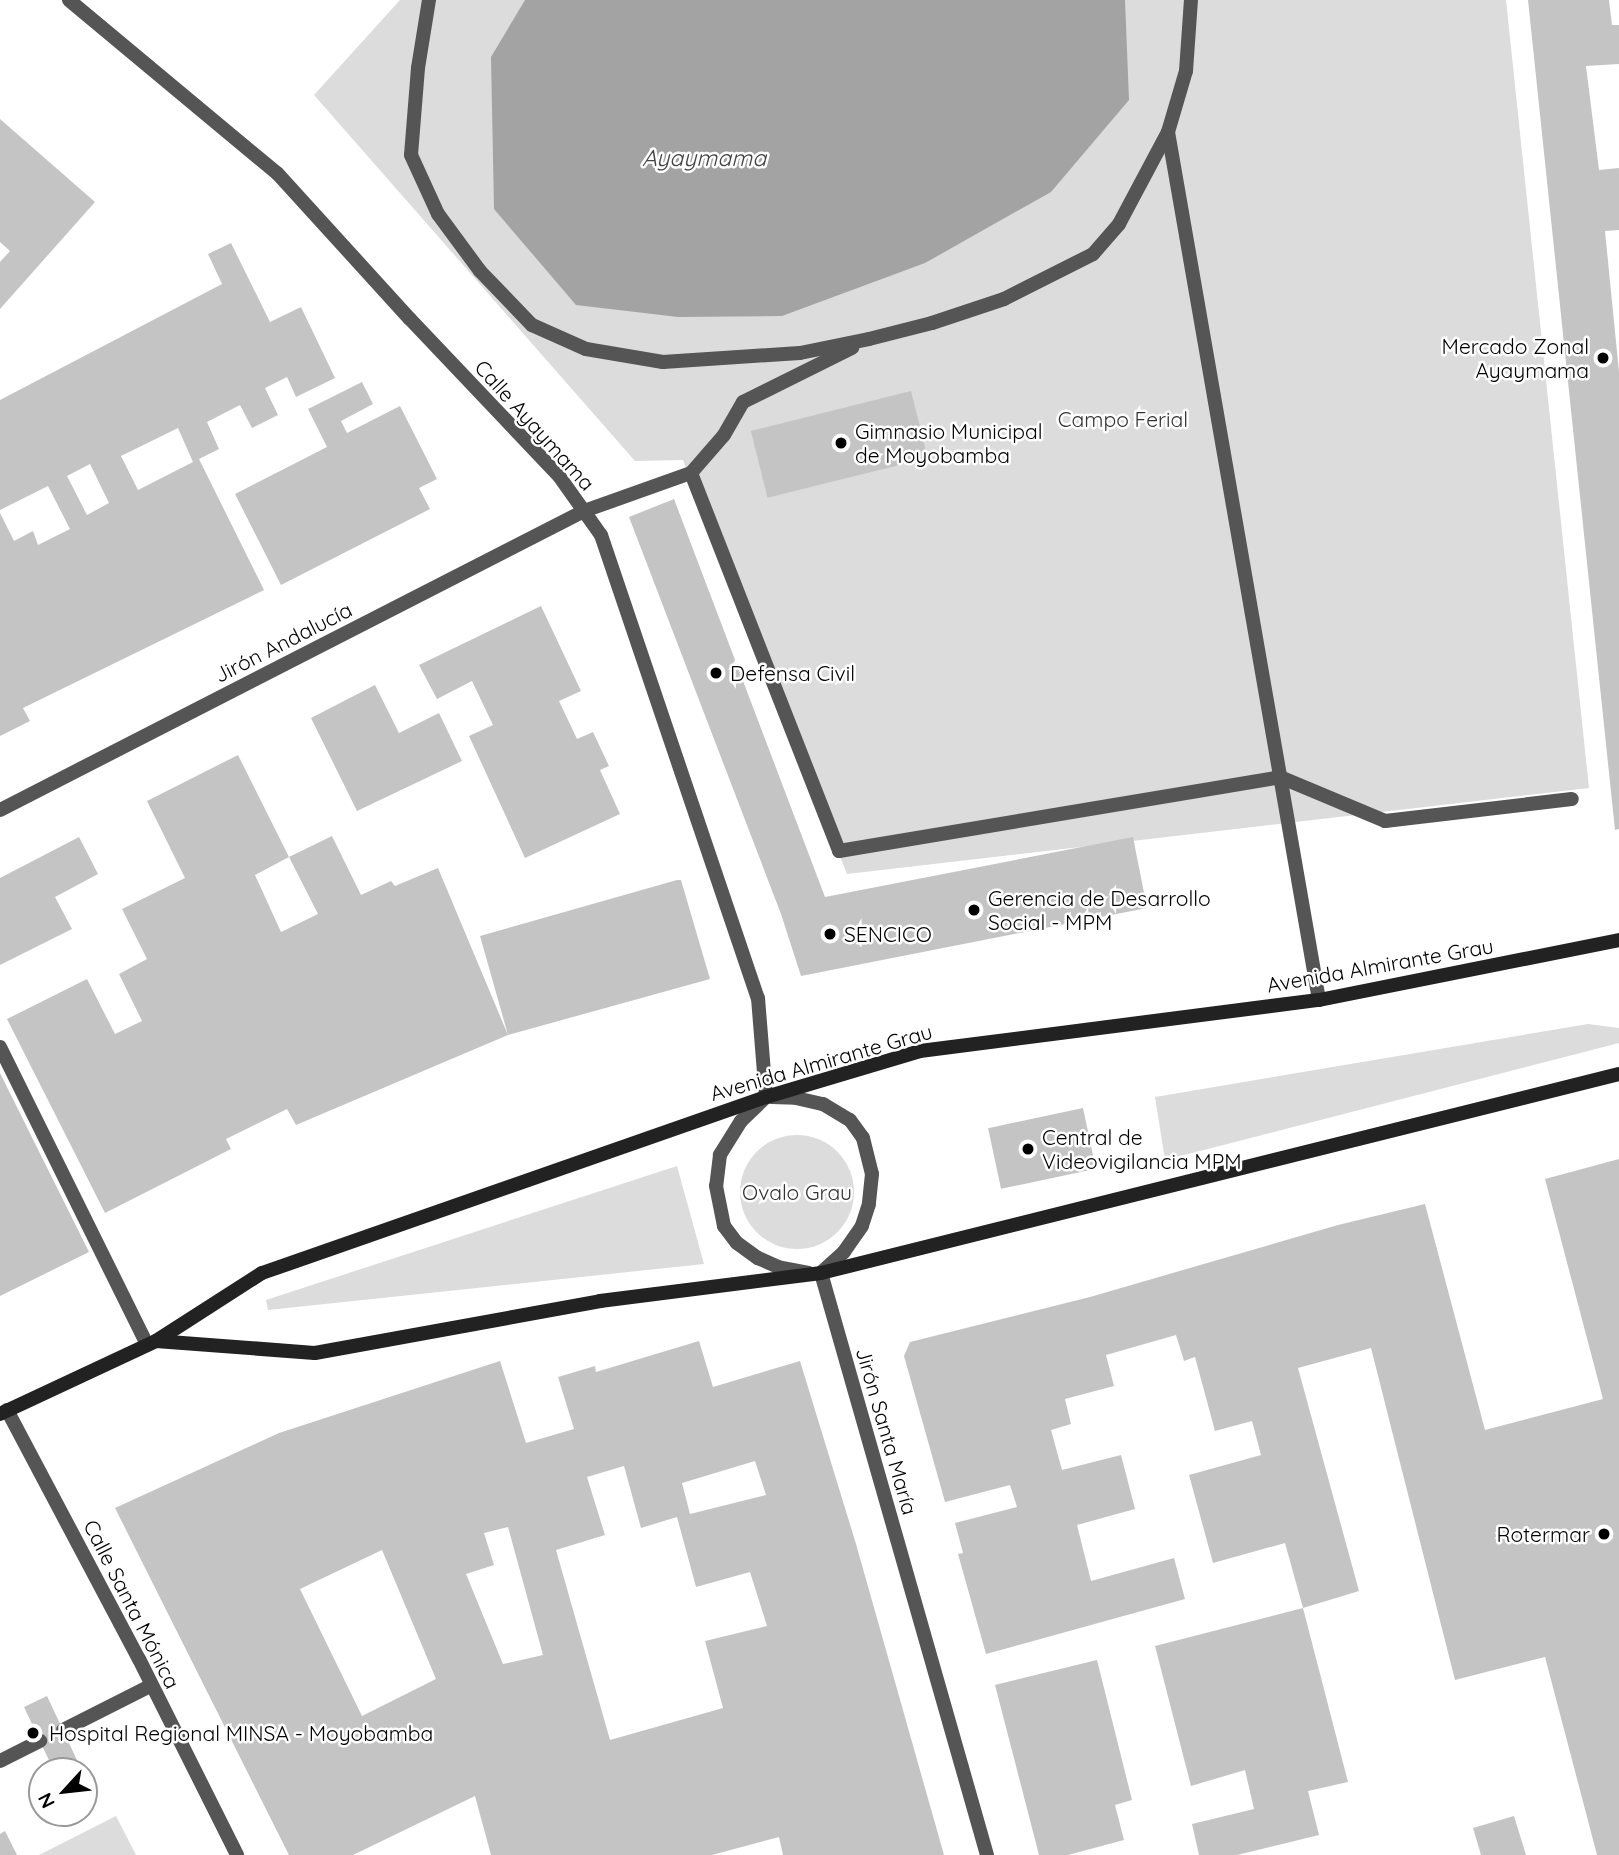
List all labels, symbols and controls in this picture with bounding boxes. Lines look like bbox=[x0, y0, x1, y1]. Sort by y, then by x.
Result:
water label: Ayaymama bbox=[642, 144, 766, 172]
place label: Mercado Zonal Ayaymama bbox=[1442, 333, 1589, 383]
marker: Mercado Zonal Ayaymama bbox=[1595, 350, 1611, 366]
street label: Calle Ayaymama bbox=[470, 355, 600, 495]
park label: Campo Ferial bbox=[1058, 406, 1188, 432]
place label: Gimnasio Municipal de Moyobamba bbox=[855, 418, 1042, 468]
marker: Gimnasio Municipal de Moyobamba bbox=[833, 435, 849, 451]
street label: Jirón Andalucía bbox=[210, 596, 356, 688]
place label: Defensa Civil bbox=[730, 660, 855, 686]
marker: Defensa Civil bbox=[708, 665, 724, 681]
place label: Gerencia de Desarrollo Social - MPM bbox=[988, 885, 1211, 935]
marker: Gerencia de Desarrollo Social - MPM bbox=[966, 902, 982, 918]
place label: SENCICO bbox=[844, 921, 932, 947]
marker: SENCICO bbox=[822, 926, 838, 942]
street label: Avenida Almirante Grau bbox=[1265, 933, 1495, 997]
street label: Avenida Almirante Grau bbox=[707, 1018, 935, 1106]
place label: Central de Videovigilancia MPM bbox=[1042, 1124, 1242, 1174]
marker: Central de Videovigilancia MPM bbox=[1020, 1141, 1036, 1157]
park label: Ovalo Grau bbox=[742, 1179, 852, 1205]
street label: Jirón Santa María bbox=[851, 1344, 923, 1518]
street label: Calle Santa Mónica bbox=[79, 1515, 185, 1693]
place label: Rotermar bbox=[1496, 1521, 1590, 1547]
marker: Rotermar bbox=[1596, 1526, 1612, 1542]
place label: Hospital Regional MINSA - Moyobamba bbox=[49, 1720, 433, 1746]
marker: Hospital Regional MINSA - Moyobamba bbox=[23, 1723, 43, 1743]
north arrow bbox=[28, 1757, 98, 1827]
text: N bbox=[32, 1789, 60, 1812]

